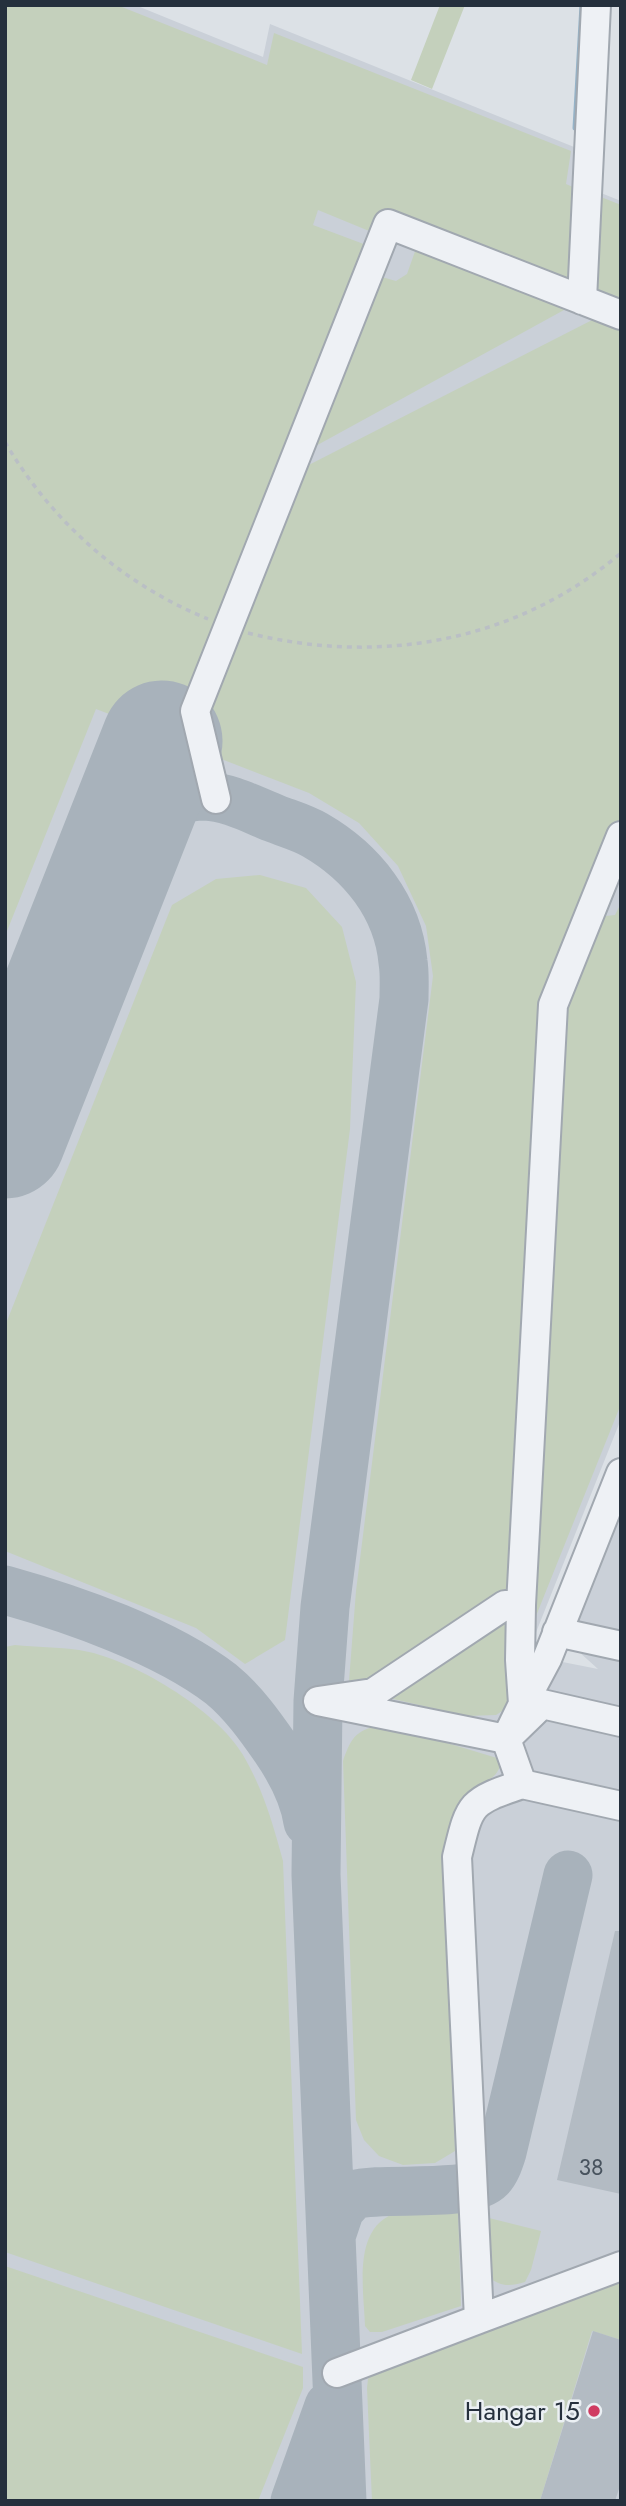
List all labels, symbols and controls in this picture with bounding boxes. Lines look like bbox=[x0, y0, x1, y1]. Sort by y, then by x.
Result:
house number: 38 bbox=[578, 2150, 604, 2184]
place label: Hangar 15 bbox=[465, 2392, 580, 2430]
marker: Hangar 15 bbox=[586, 2403, 602, 2419]

